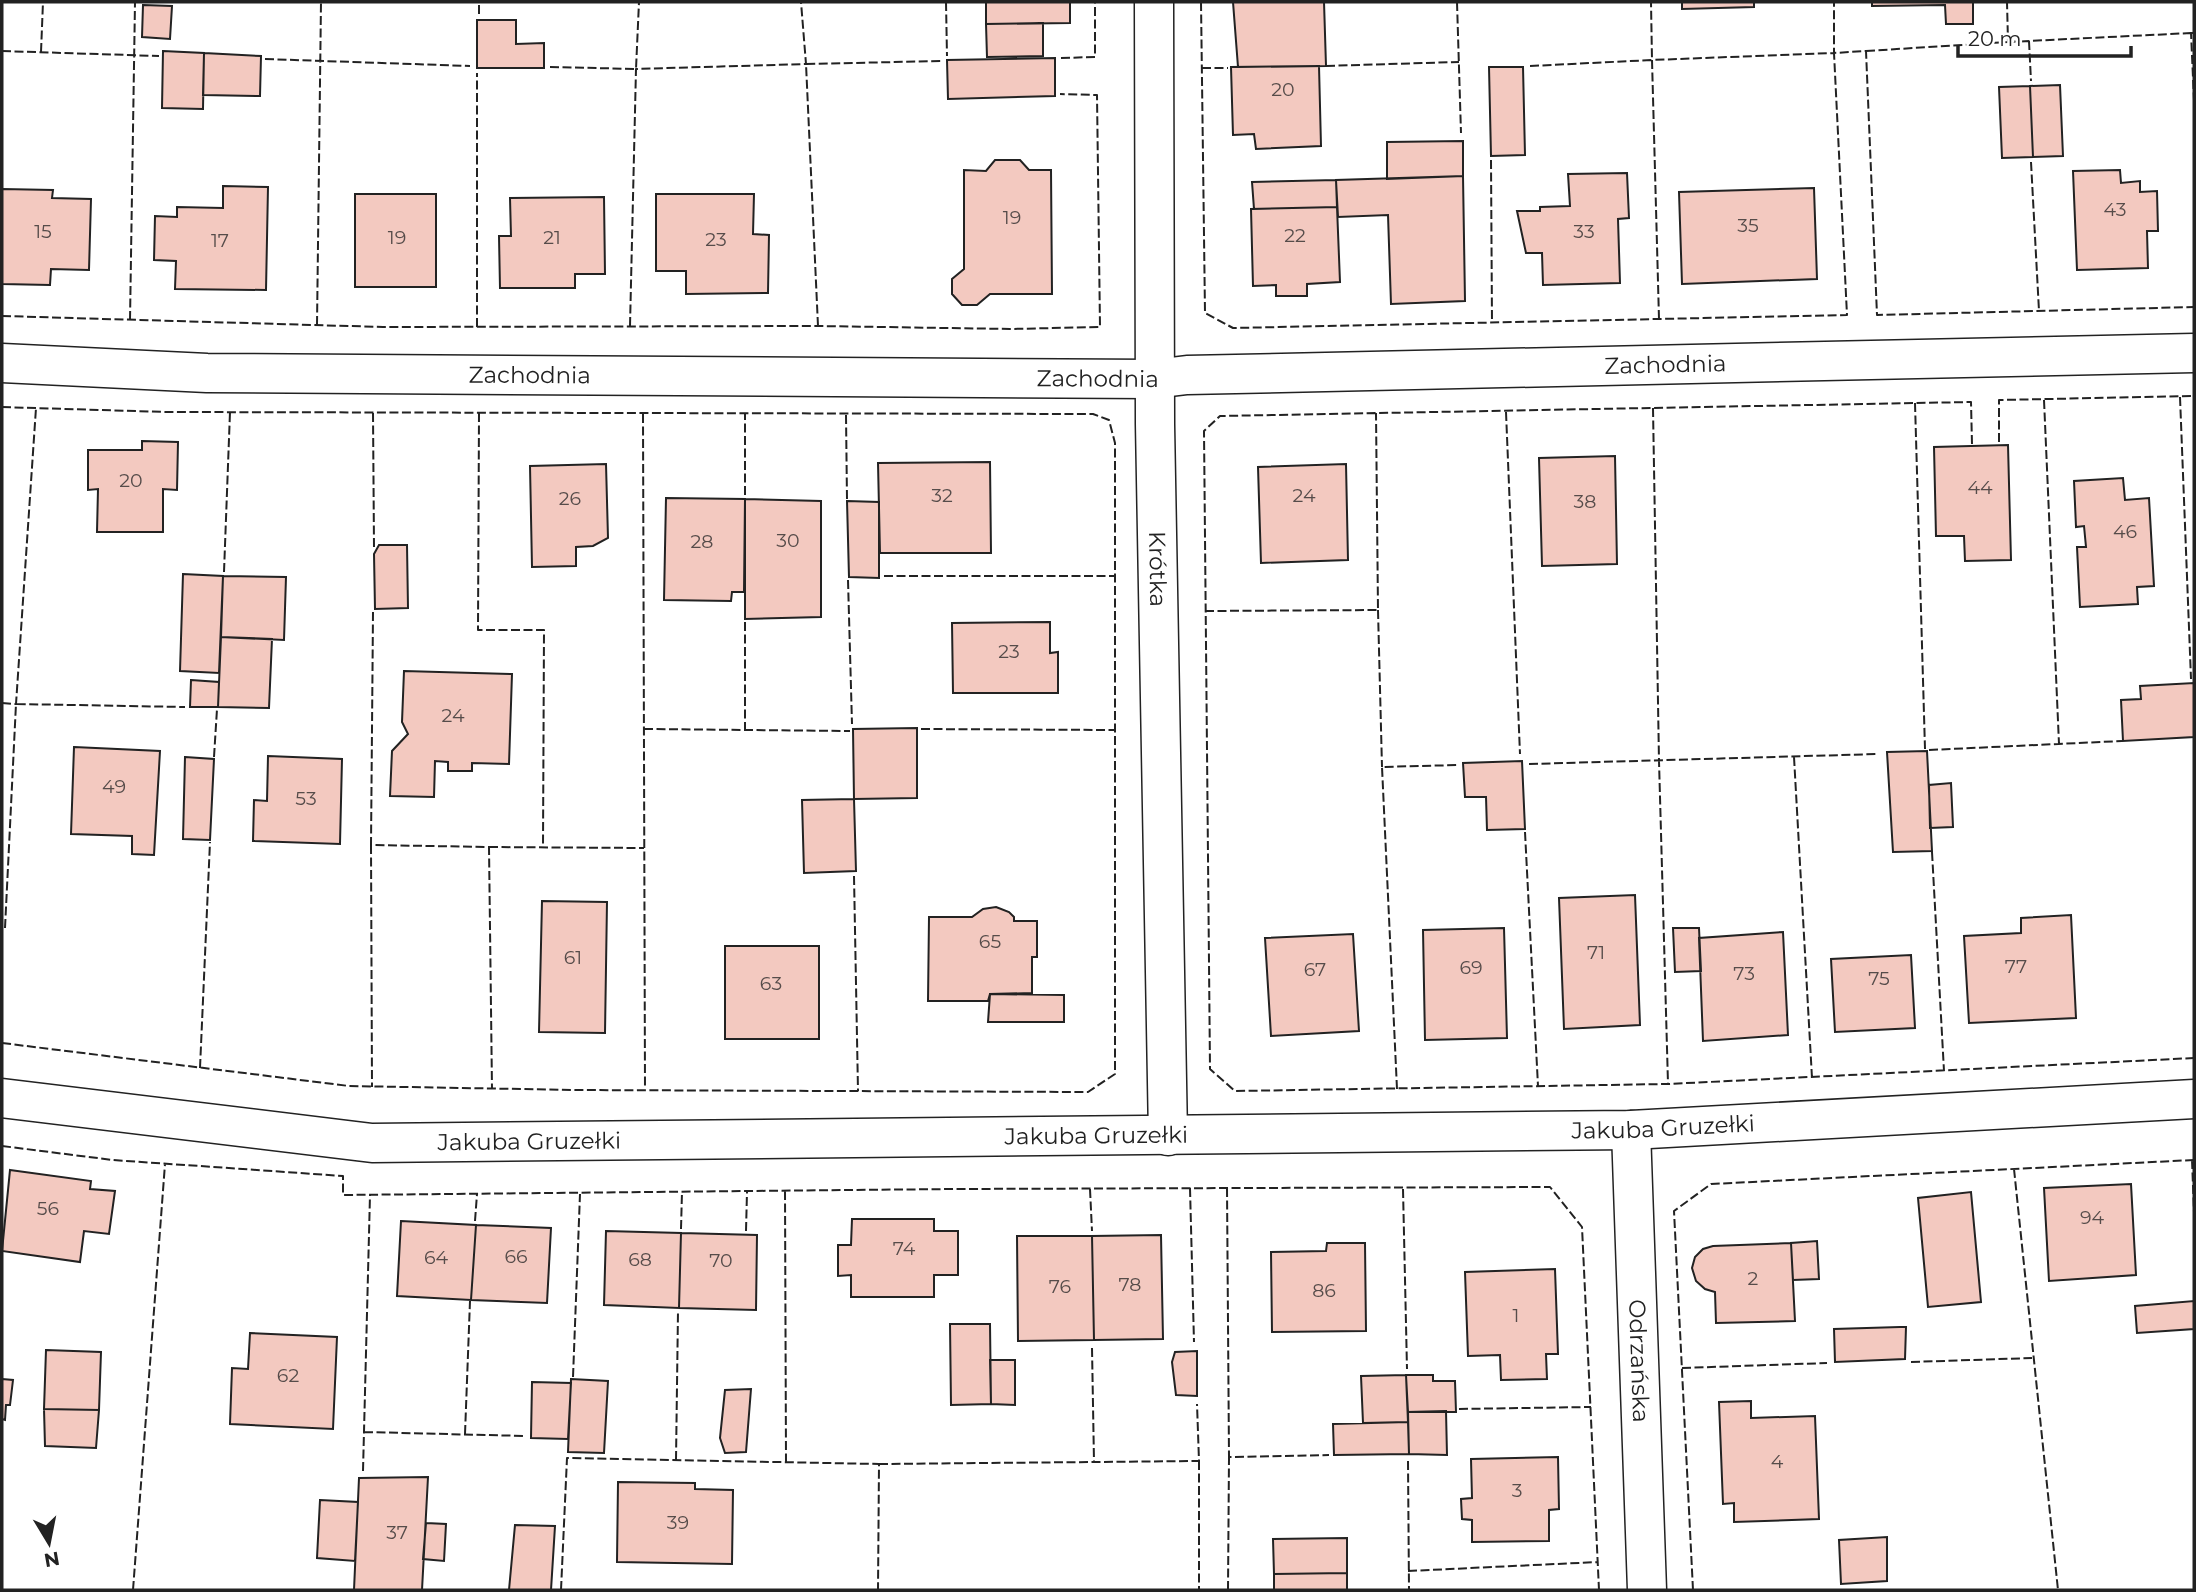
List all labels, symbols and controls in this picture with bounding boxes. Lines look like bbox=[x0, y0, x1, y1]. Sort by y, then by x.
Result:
scale bar bbox=[1958, 14, 2131, 58]
text: 20 m bbox=[1968, 26, 2022, 51]
house number: 20 bbox=[1271, 78, 1295, 101]
house number: 43 bbox=[2104, 198, 2127, 221]
house number: 19 bbox=[1003, 206, 1021, 229]
house number: 35 bbox=[1737, 214, 1759, 237]
house number: 15 bbox=[34, 220, 52, 243]
house number: 33 bbox=[1573, 220, 1595, 243]
house number: 22 bbox=[1284, 224, 1306, 247]
house number: 19 bbox=[388, 226, 406, 249]
house number: 21 bbox=[543, 226, 561, 249]
house number: 23 bbox=[705, 228, 727, 251]
house number: 17 bbox=[211, 229, 229, 252]
street label: Zachodnia bbox=[1604, 349, 1727, 380]
street label: Zachodnia bbox=[469, 361, 591, 389]
street label: Zachodnia bbox=[1037, 364, 1159, 393]
house number: 20 bbox=[119, 469, 143, 492]
house number: 44 bbox=[1967, 476, 1993, 499]
house number: 32 bbox=[931, 484, 953, 507]
house number: 24 bbox=[1293, 484, 1316, 507]
house number: 26 bbox=[559, 487, 581, 510]
house number: 38 bbox=[1574, 490, 1596, 513]
house number: 46 bbox=[2113, 520, 2137, 543]
house number: 30 bbox=[776, 529, 800, 552]
house number: 28 bbox=[691, 530, 713, 553]
street label: Krótka bbox=[1143, 531, 1172, 607]
house number: 23 bbox=[998, 640, 1020, 663]
house number: 24 bbox=[442, 704, 465, 727]
house number: 49 bbox=[102, 775, 126, 798]
house number: 53 bbox=[295, 787, 317, 810]
house number: 65 bbox=[979, 930, 1001, 953]
house number: 71 bbox=[1587, 941, 1605, 964]
house number: 61 bbox=[564, 946, 582, 969]
house number: 77 bbox=[2005, 955, 2027, 978]
house number: 69 bbox=[1459, 956, 1483, 979]
house number: 67 bbox=[1304, 958, 1326, 981]
house number: 73 bbox=[1733, 962, 1755, 985]
house number: 75 bbox=[1868, 967, 1890, 990]
house number: 63 bbox=[760, 972, 782, 995]
street label: Jakuba Gruzełki bbox=[1570, 1109, 1756, 1145]
street label: Jakuba Gruzełki bbox=[1003, 1121, 1188, 1150]
street label: Jakuba Gruzełki bbox=[436, 1126, 621, 1156]
house number: 56 bbox=[37, 1197, 59, 1220]
house number: 94 bbox=[2080, 1206, 2105, 1229]
house number: 74 bbox=[893, 1237, 916, 1260]
house number: 66 bbox=[504, 1245, 528, 1268]
house number: 64 bbox=[424, 1246, 449, 1269]
house number: 68 bbox=[628, 1248, 652, 1271]
house number: 70 bbox=[709, 1249, 733, 1272]
house number: 2 bbox=[1748, 1267, 1759, 1290]
house number: 78 bbox=[1119, 1273, 1141, 1296]
house number: 76 bbox=[1049, 1275, 1071, 1298]
house number: 86 bbox=[1312, 1279, 1336, 1302]
street label: Odrzańska bbox=[1623, 1299, 1655, 1423]
house number: 1 bbox=[1513, 1304, 1519, 1327]
house number: 62 bbox=[277, 1364, 299, 1387]
house number: 4 bbox=[1771, 1450, 1784, 1473]
house number: 3 bbox=[1512, 1479, 1522, 1502]
north arrow bbox=[14, 1508, 84, 1578]
house number: 39 bbox=[667, 1511, 689, 1534]
house number: 37 bbox=[386, 1521, 408, 1544]
text: N bbox=[42, 1547, 61, 1572]

